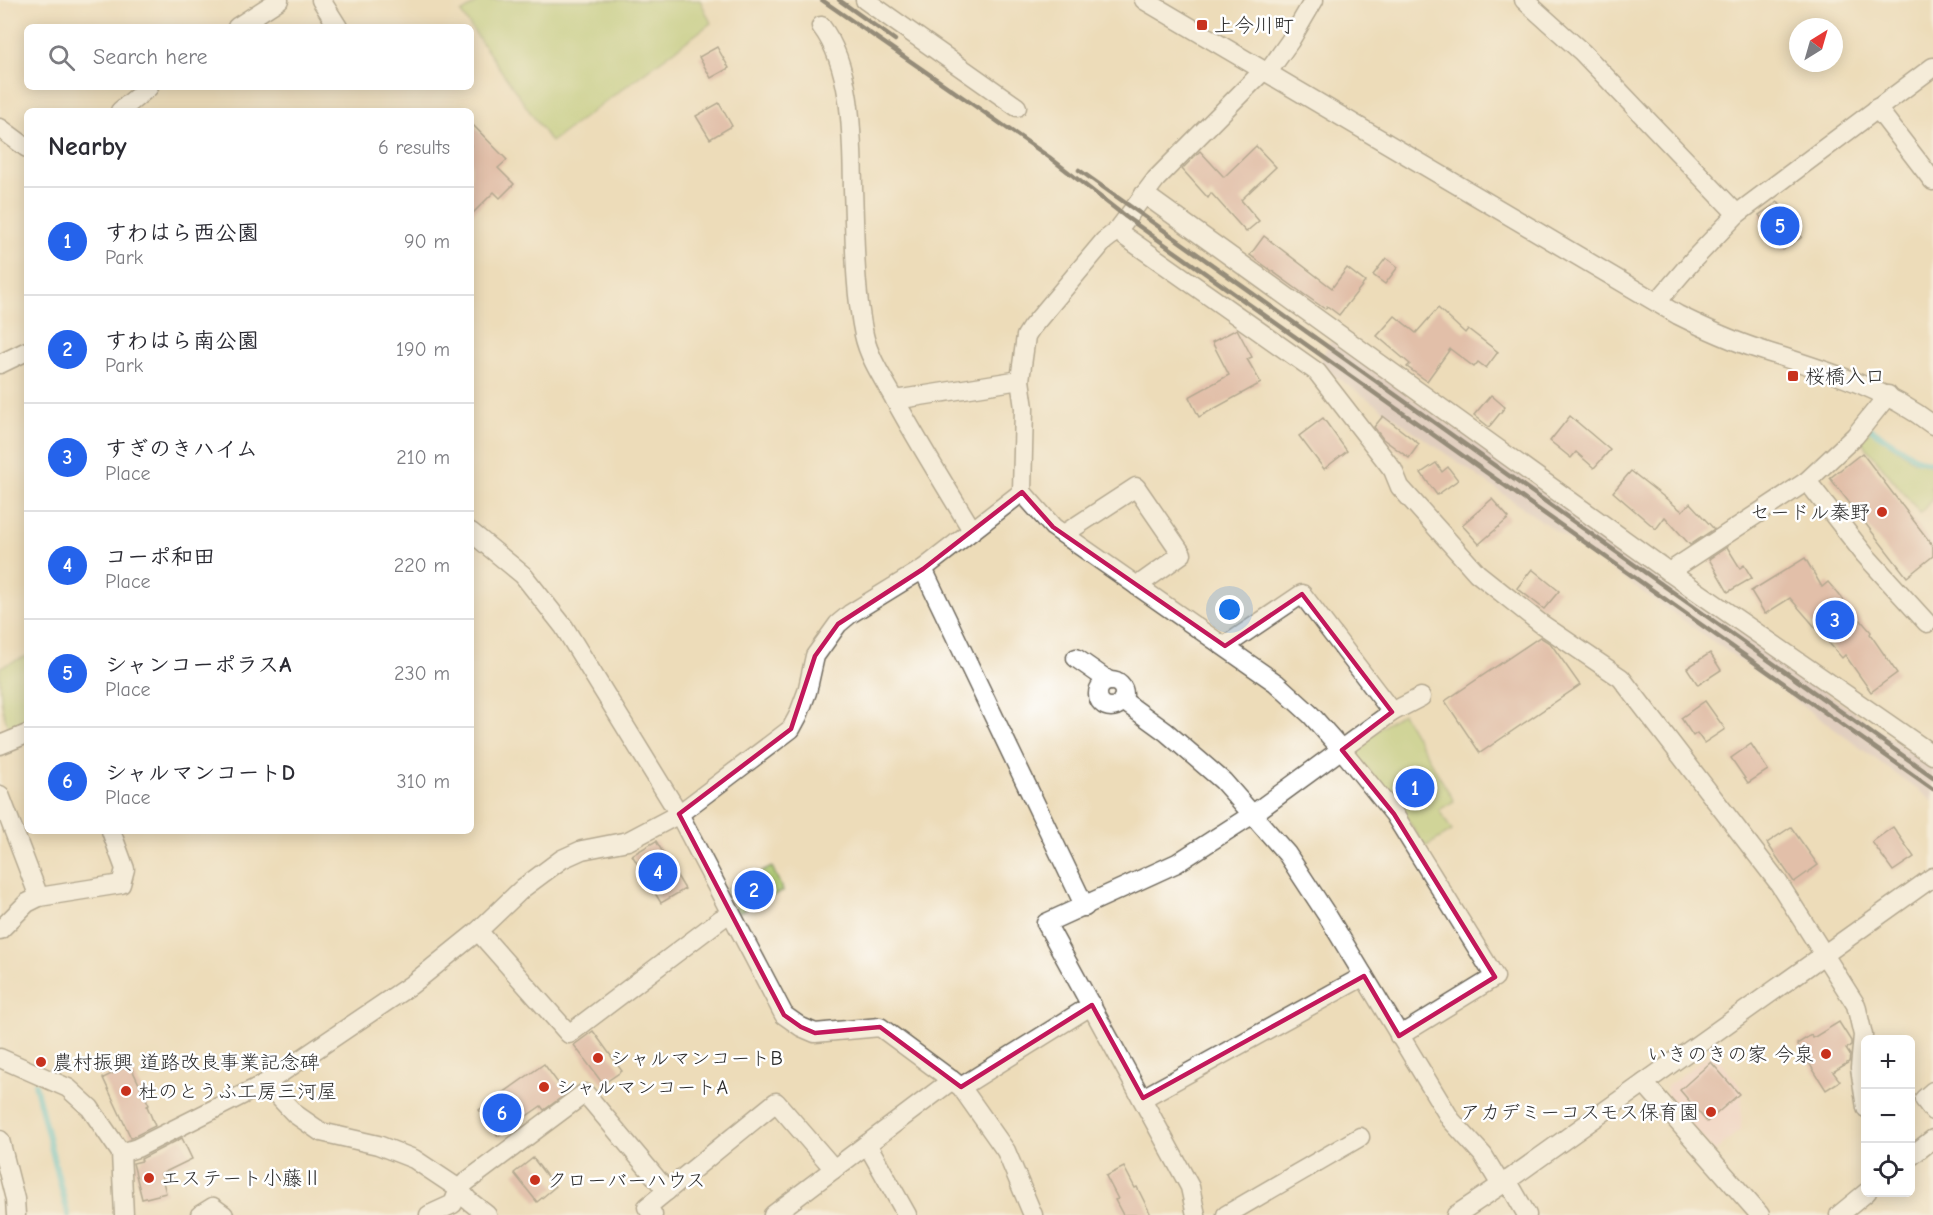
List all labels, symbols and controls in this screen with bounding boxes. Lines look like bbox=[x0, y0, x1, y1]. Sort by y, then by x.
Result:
place label: 上今川町 bbox=[1214, 14, 1294, 37]
marker: 上今川町 bbox=[1195, 18, 1209, 32]
north arrow bbox=[1789, 18, 1843, 72]
search box bbox=[24, 24, 474, 90]
icon: search bbox=[45, 41, 78, 74]
text: Search here bbox=[93, 44, 208, 70]
text: Nearby bbox=[48, 132, 127, 162]
text: 6 results bbox=[378, 136, 450, 159]
pin: 5 bbox=[1760, 204, 1800, 248]
text: すわはら西公園 bbox=[105, 220, 259, 246]
text: 1 bbox=[64, 230, 71, 253]
text: 90 m bbox=[404, 230, 450, 253]
text: Park bbox=[105, 246, 143, 269]
text: すわはら南公園 bbox=[105, 328, 259, 354]
text: 2 bbox=[63, 338, 72, 361]
text: 190 m bbox=[396, 338, 450, 361]
text: Park bbox=[105, 354, 143, 377]
place label: 桜橋入口 bbox=[1805, 365, 1885, 388]
marker: 桜橋入口 bbox=[1786, 369, 1800, 383]
text: すぎのきハイム bbox=[105, 436, 258, 462]
text: 3 bbox=[63, 446, 72, 469]
text: 210 m bbox=[396, 446, 450, 469]
text: Place bbox=[105, 462, 151, 485]
place label: セードル秦野 bbox=[1750, 501, 1870, 524]
marker: セードル秦野 bbox=[1875, 505, 1889, 519]
text: コーポ和田 bbox=[105, 544, 215, 570]
text: 4 bbox=[63, 554, 72, 577]
text: 220 m bbox=[394, 554, 450, 577]
text: Place bbox=[105, 570, 151, 593]
your location bbox=[1215, 595, 1244, 624]
pin: 3 bbox=[1816, 598, 1854, 642]
text: シャンコーポラスA bbox=[105, 652, 291, 678]
text: 5 bbox=[62, 662, 73, 685]
text: 230 m bbox=[394, 662, 450, 685]
text: Place bbox=[105, 678, 151, 701]
text: シャルマンコートD bbox=[105, 760, 295, 786]
pin: 1 bbox=[1396, 766, 1434, 810]
text: 6 bbox=[62, 770, 73, 793]
text: 310 m bbox=[397, 770, 450, 793]
text: Place bbox=[105, 786, 151, 809]
pin: 4 bbox=[638, 850, 678, 894]
pin: 2 bbox=[734, 868, 774, 912]
map controls bbox=[1861, 1035, 1915, 1197]
button: + bbox=[1861, 1035, 1915, 1089]
place label: いきのきの家 今泉 bbox=[1647, 1043, 1814, 1066]
place label: シャルマンコートB bbox=[610, 1047, 783, 1070]
marker: いきのきの家 今泉 bbox=[1819, 1047, 1833, 1061]
place label: 農村振興 道路改良事業記念碑 bbox=[53, 1051, 320, 1074]
marker: シャルマンコートB bbox=[591, 1051, 605, 1065]
marker: 農村振興 道路改良事業記念碑 bbox=[34, 1055, 48, 1069]
place label: シャルマンコートA bbox=[556, 1076, 728, 1099]
place label: 杜のとうふ工房三河屋 bbox=[138, 1080, 337, 1103]
marker: シャルマンコートA bbox=[537, 1080, 551, 1094]
marker: 杜のとうふ工房三河屋 bbox=[119, 1084, 133, 1098]
button: − bbox=[1861, 1089, 1915, 1143]
pin: 6 bbox=[482, 1090, 522, 1136]
place label: アカデミーコスモス保育園 bbox=[1461, 1101, 1699, 1124]
marker: アカデミーコスモス保育園 bbox=[1704, 1105, 1718, 1119]
button: locate bbox=[1861, 1143, 1915, 1197]
place label: エステート小藤Ⅱ bbox=[161, 1167, 322, 1190]
place label: クローバーハウス bbox=[547, 1169, 706, 1192]
marker: エステート小藤Ⅱ bbox=[142, 1171, 156, 1185]
marker: クローバーハウス bbox=[528, 1173, 542, 1187]

